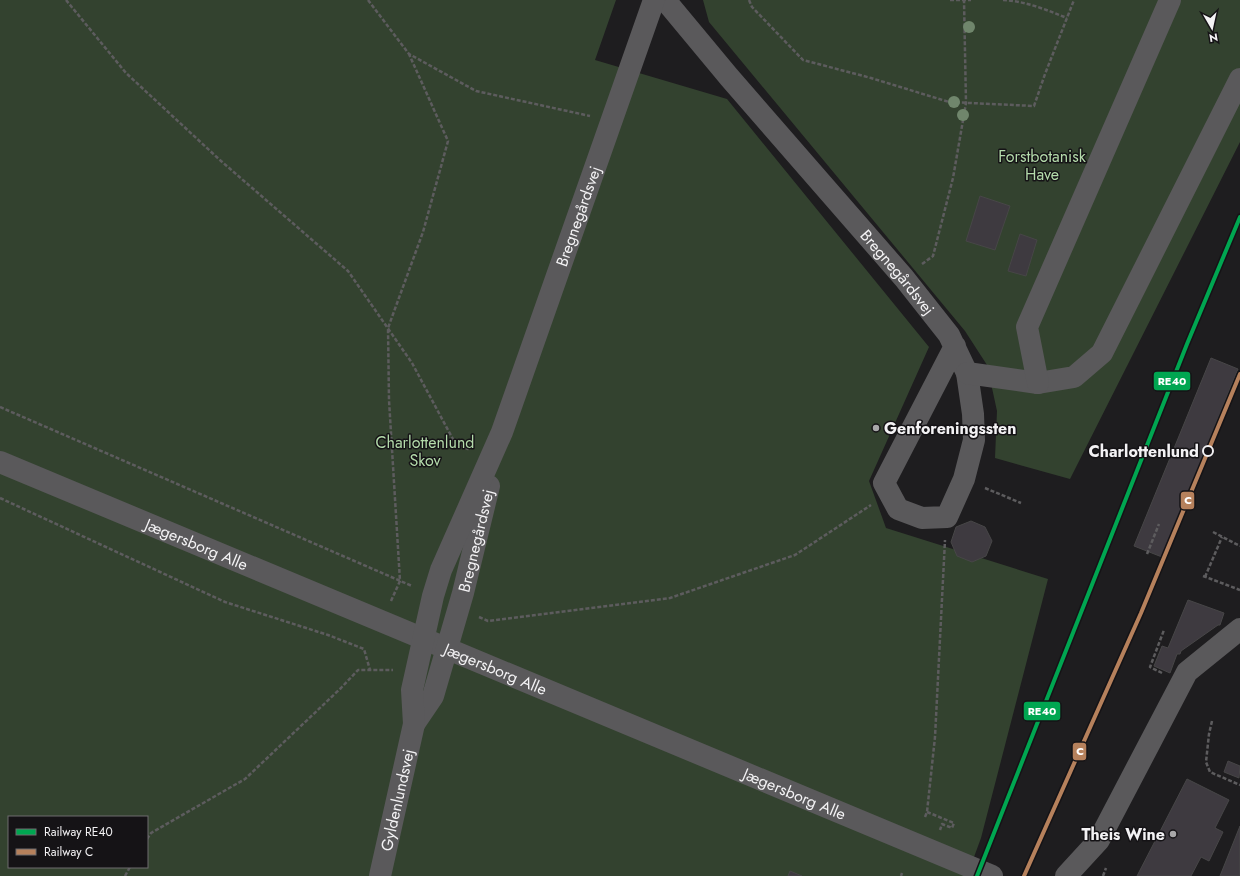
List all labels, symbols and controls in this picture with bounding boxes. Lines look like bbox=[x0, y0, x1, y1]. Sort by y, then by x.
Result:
north arrow bbox=[1192, 8, 1232, 48]
text: N bbox=[1208, 29, 1219, 46]
park label: Forstbotanisk Have bbox=[998, 145, 1087, 186]
street label: Bregnegårdsvej bbox=[550, 163, 606, 270]
street label: Bregnegårdsvej bbox=[855, 224, 940, 320]
line badge: RE40 bbox=[1153, 371, 1191, 391]
text: RE40 bbox=[1158, 373, 1186, 389]
place label: Genforeningssten bbox=[884, 417, 1016, 440]
marker: Genforeningssten bbox=[871, 423, 881, 433]
park label: Charlottenlund Skov bbox=[376, 431, 474, 472]
place label: Charlottenlund bbox=[1089, 440, 1199, 463]
marker: Charlottenlund bbox=[1202, 445, 1214, 457]
street label: Bregnegårdsvej bbox=[452, 487, 499, 594]
line badge: C bbox=[1180, 491, 1195, 510]
text: C bbox=[1184, 492, 1192, 508]
street label: Jægersborg Alle bbox=[140, 512, 252, 576]
street label: Jægersborg Alle bbox=[439, 636, 551, 701]
line badge: RE40 bbox=[1023, 701, 1061, 721]
text: RE40 bbox=[1028, 703, 1056, 719]
line badge: C bbox=[1072, 742, 1087, 761]
text: C bbox=[1076, 743, 1084, 759]
street label: Gyldenlundsvej bbox=[374, 747, 420, 853]
street label: Jægersborg Alle bbox=[738, 761, 850, 825]
legend bbox=[8, 816, 148, 868]
text: Railway RE40 bbox=[44, 823, 113, 841]
place label: Theis Wine bbox=[1081, 823, 1165, 846]
marker: Theis Wine bbox=[1168, 829, 1178, 839]
text: Railway C bbox=[44, 843, 93, 861]

